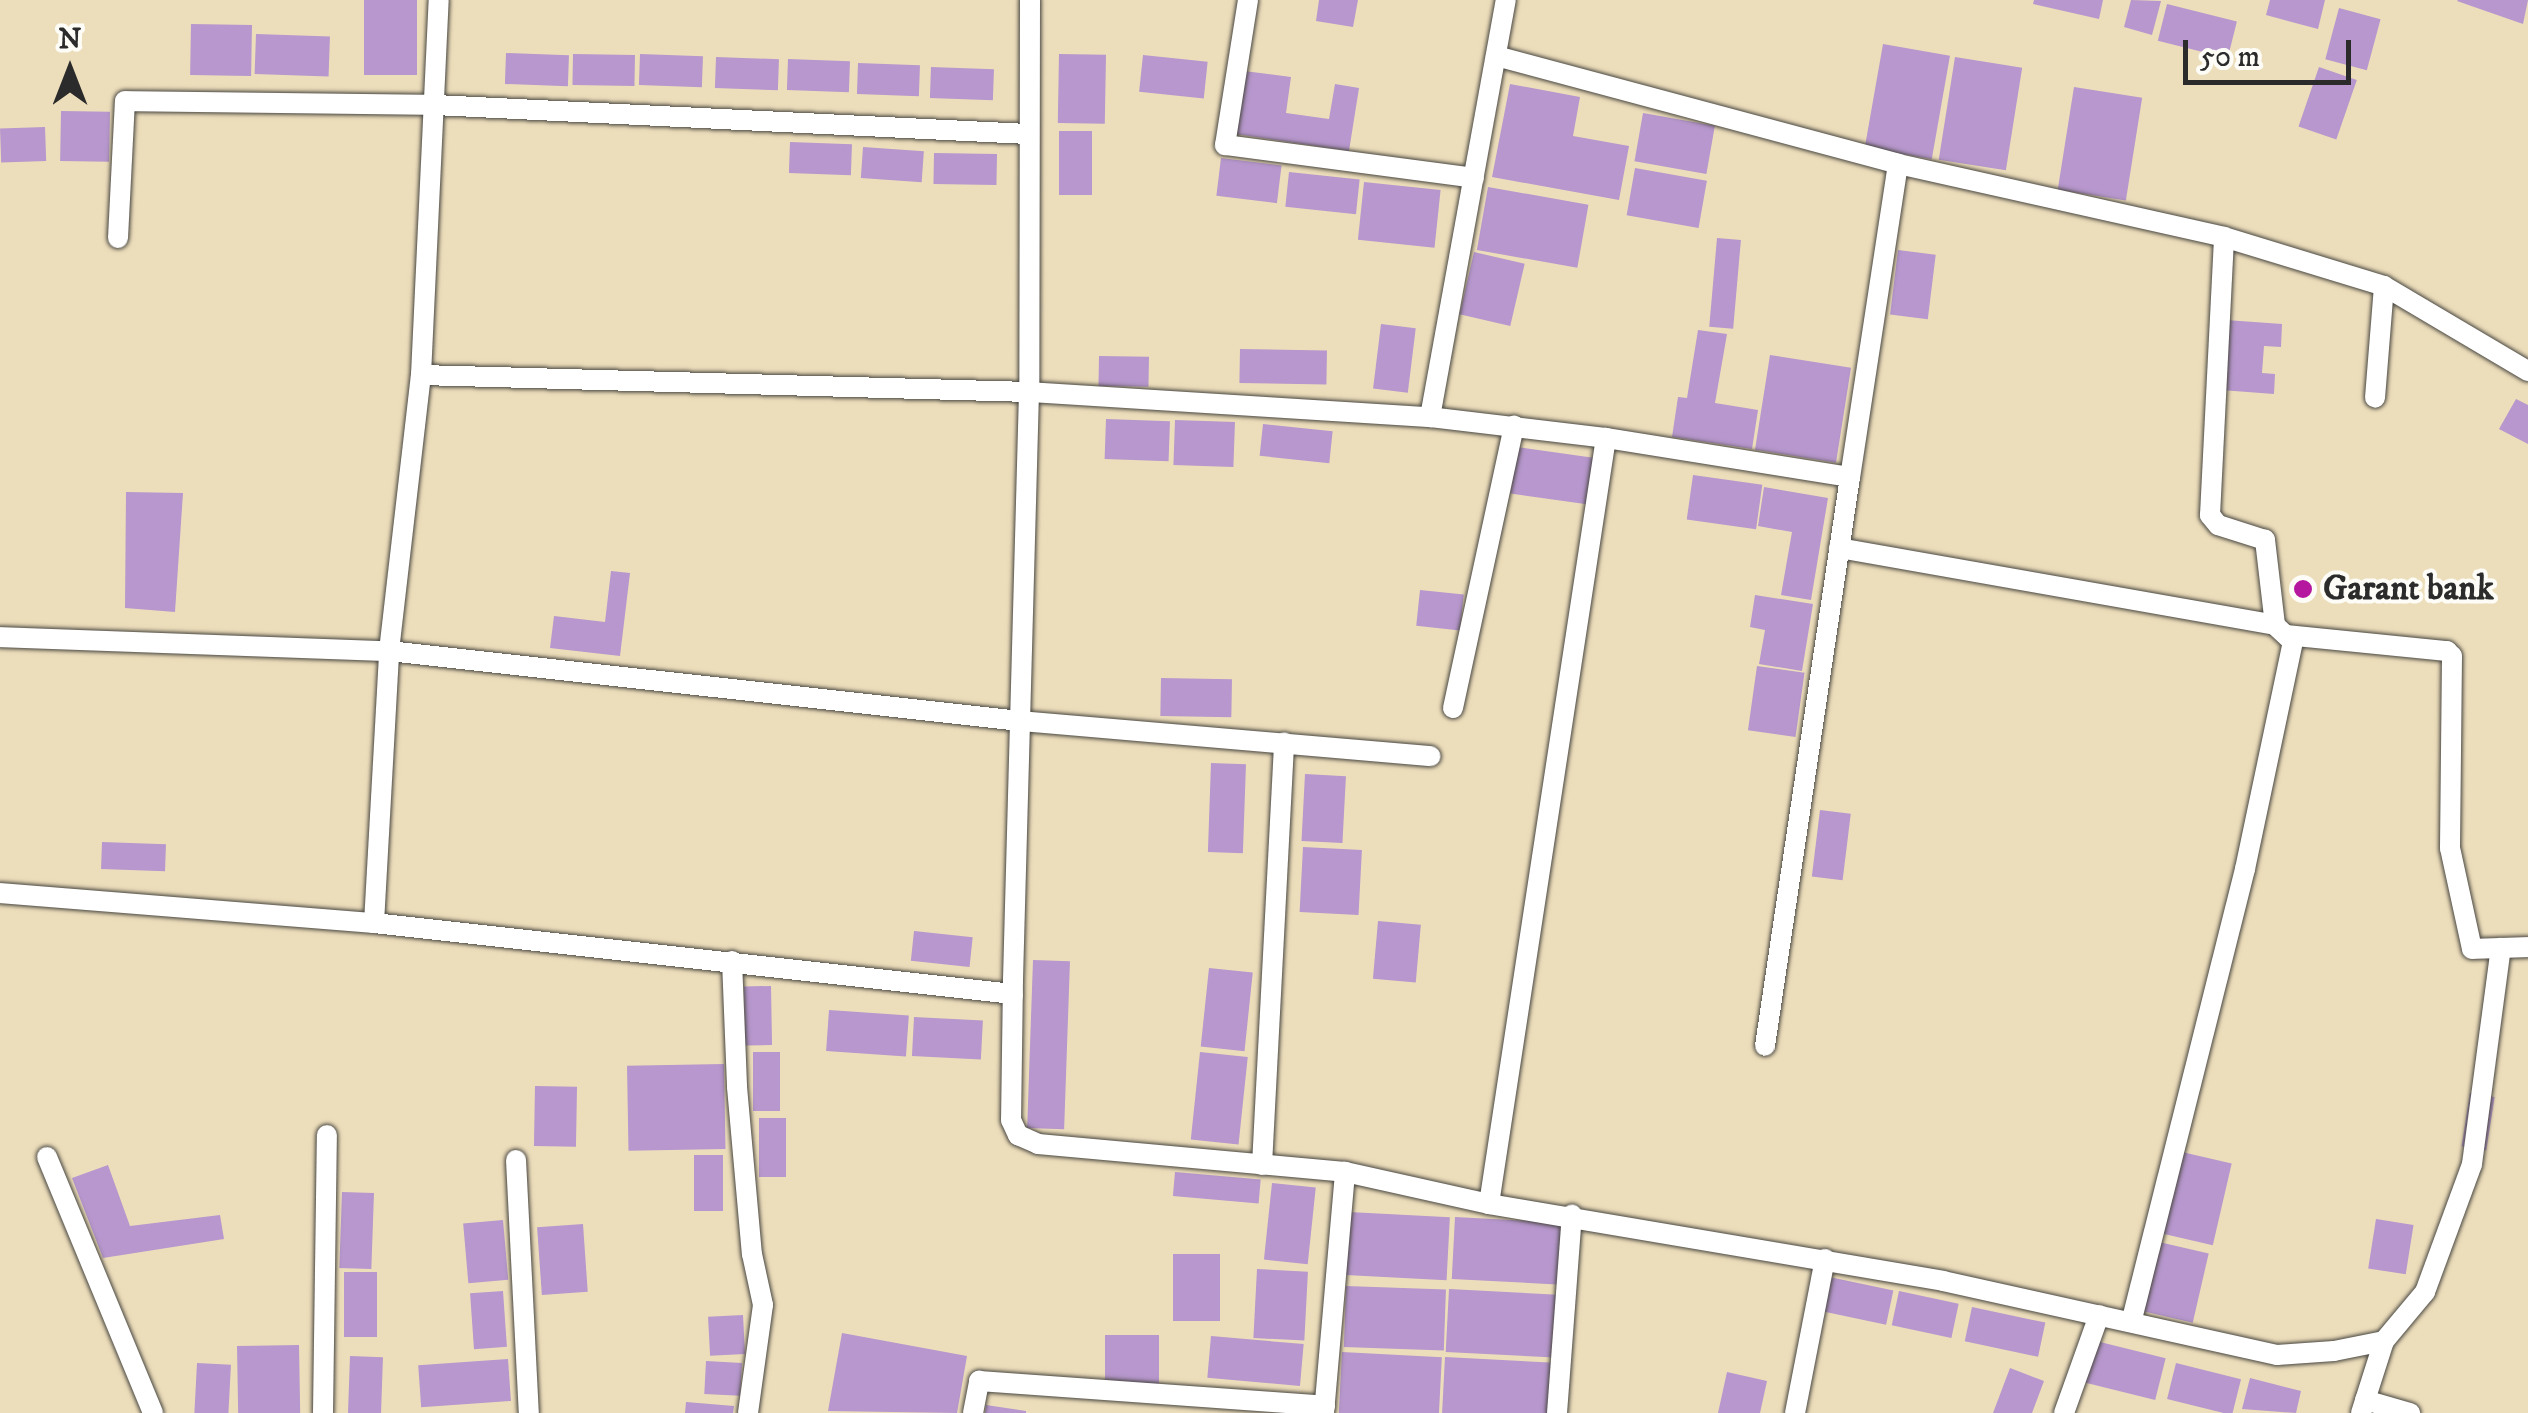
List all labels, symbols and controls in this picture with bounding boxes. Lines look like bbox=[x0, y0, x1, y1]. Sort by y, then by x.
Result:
north arrow bbox=[20, 20, 120, 120]
scale bar bbox=[2188, 20, 2356, 82]
text: N bbox=[59, 22, 81, 57]
text: 50 m bbox=[2200, 39, 2260, 76]
place label: Garant bank bbox=[2323, 568, 2494, 610]
marker: Garant bank bbox=[2292, 578, 2314, 600]

